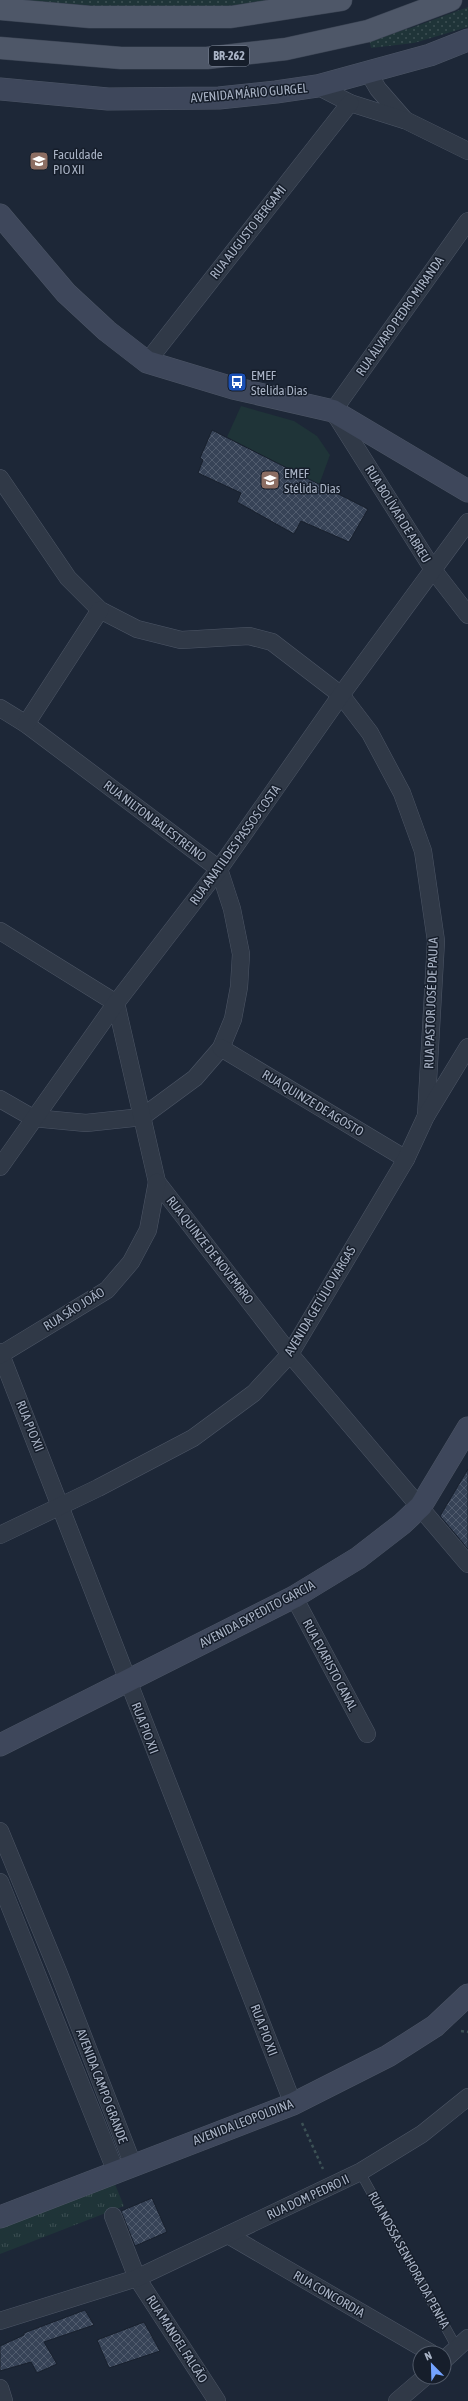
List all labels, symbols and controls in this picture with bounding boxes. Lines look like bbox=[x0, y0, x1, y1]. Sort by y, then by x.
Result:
road number: BR-262 bbox=[209, 46, 249, 66]
street label: AVENIDA MÁRIO GURGEL bbox=[190, 80, 308, 106]
place label: Faculdade PIO XII bbox=[53, 147, 103, 177]
school or university icon: Faculdade PIO XII bbox=[28, 150, 50, 172]
street label: RUA AUGUSTO BERGAMI bbox=[207, 182, 289, 282]
street label: RUA ÁLVARO PEDRO MIRANDA bbox=[353, 253, 447, 379]
place label: EMEF Stelida Dias bbox=[251, 368, 308, 398]
bus stop icon: EMEF Stelida Dias bbox=[226, 371, 248, 393]
street label: RUA BOLÍVAR DE ABREU bbox=[362, 463, 434, 565]
place label: EMEF Stélida Dias bbox=[284, 466, 341, 496]
school or university icon: EMEF Stélida Dias bbox=[259, 469, 281, 491]
street label: RUA NILTON BALESTREINO bbox=[101, 778, 210, 865]
street label: RUA ANATILDES PASSOS COSTA bbox=[186, 782, 284, 908]
street label: RUA PASTOR JOSÉ DE PAULA bbox=[421, 936, 441, 1069]
street label: RUA QUINZE DE AGOSTO bbox=[260, 1067, 367, 1139]
street label: RUA QUINZE DE NOVEMBRO bbox=[163, 1193, 257, 1307]
street label: AVENIDA GETÚLIO VARGAS bbox=[281, 1243, 359, 1359]
street label: RUA SÃO JOÃO bbox=[41, 1284, 108, 1334]
street label: RUA PIO XII bbox=[13, 1398, 47, 1454]
street label: AVENIDA EXPEDITO GARCIA bbox=[197, 1577, 318, 1651]
street label: RUA EVARISTO CANAL bbox=[299, 1617, 361, 1713]
street label: RUA PIO XII bbox=[128, 1700, 162, 1756]
street label: RUA PIO XII bbox=[247, 2002, 281, 2058]
street label: AVENIDA CAMPO GRANDE bbox=[73, 2027, 131, 2146]
street label: AVENIDA LEOPOLDINA bbox=[191, 2096, 296, 2148]
street label: RUA DOM PEDRO II bbox=[264, 2171, 352, 2223]
street label: RUA NOSSA SENHORA DA PENHA bbox=[365, 2189, 453, 2332]
street label: RUA CONCORDIA bbox=[291, 2268, 368, 2321]
street label: RUA MANOEL FALCÃO bbox=[143, 2293, 211, 2386]
north arrow bbox=[412, 2345, 452, 2385]
text: N bbox=[423, 2349, 433, 2363]

